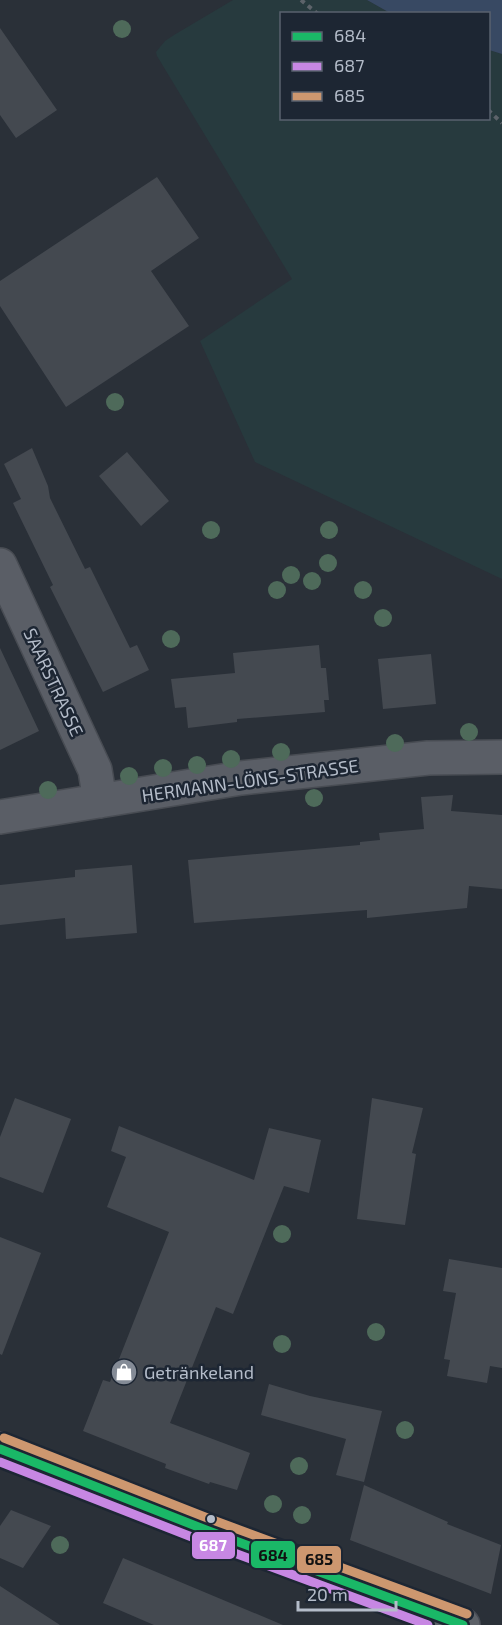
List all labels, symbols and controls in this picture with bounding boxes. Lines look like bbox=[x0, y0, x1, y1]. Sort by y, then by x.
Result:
legend bbox=[280, 12, 490, 120]
text: 684 bbox=[334, 24, 366, 46]
text: 687 bbox=[334, 54, 364, 76]
text: 685 bbox=[334, 84, 365, 106]
street label: SAARSTRASSE bbox=[19, 624, 89, 740]
street label: HERMANN-LÖNS-STRASSE bbox=[140, 754, 360, 806]
shop icon: Getränkeland bbox=[109, 1357, 139, 1387]
place label: Getränkeland bbox=[144, 1361, 254, 1383]
unlabelled marker bbox=[205, 1513, 217, 1525]
line badge: 687 bbox=[191, 1531, 236, 1560]
text: 687 bbox=[199, 1535, 227, 1554]
line badge: 684 bbox=[250, 1540, 296, 1569]
text: 684 bbox=[258, 1545, 288, 1564]
line badge: 685 bbox=[296, 1545, 342, 1574]
text: 685 bbox=[305, 1549, 333, 1568]
scale bar bbox=[298, 1574, 396, 1612]
text: 20 m bbox=[307, 1583, 348, 1605]

